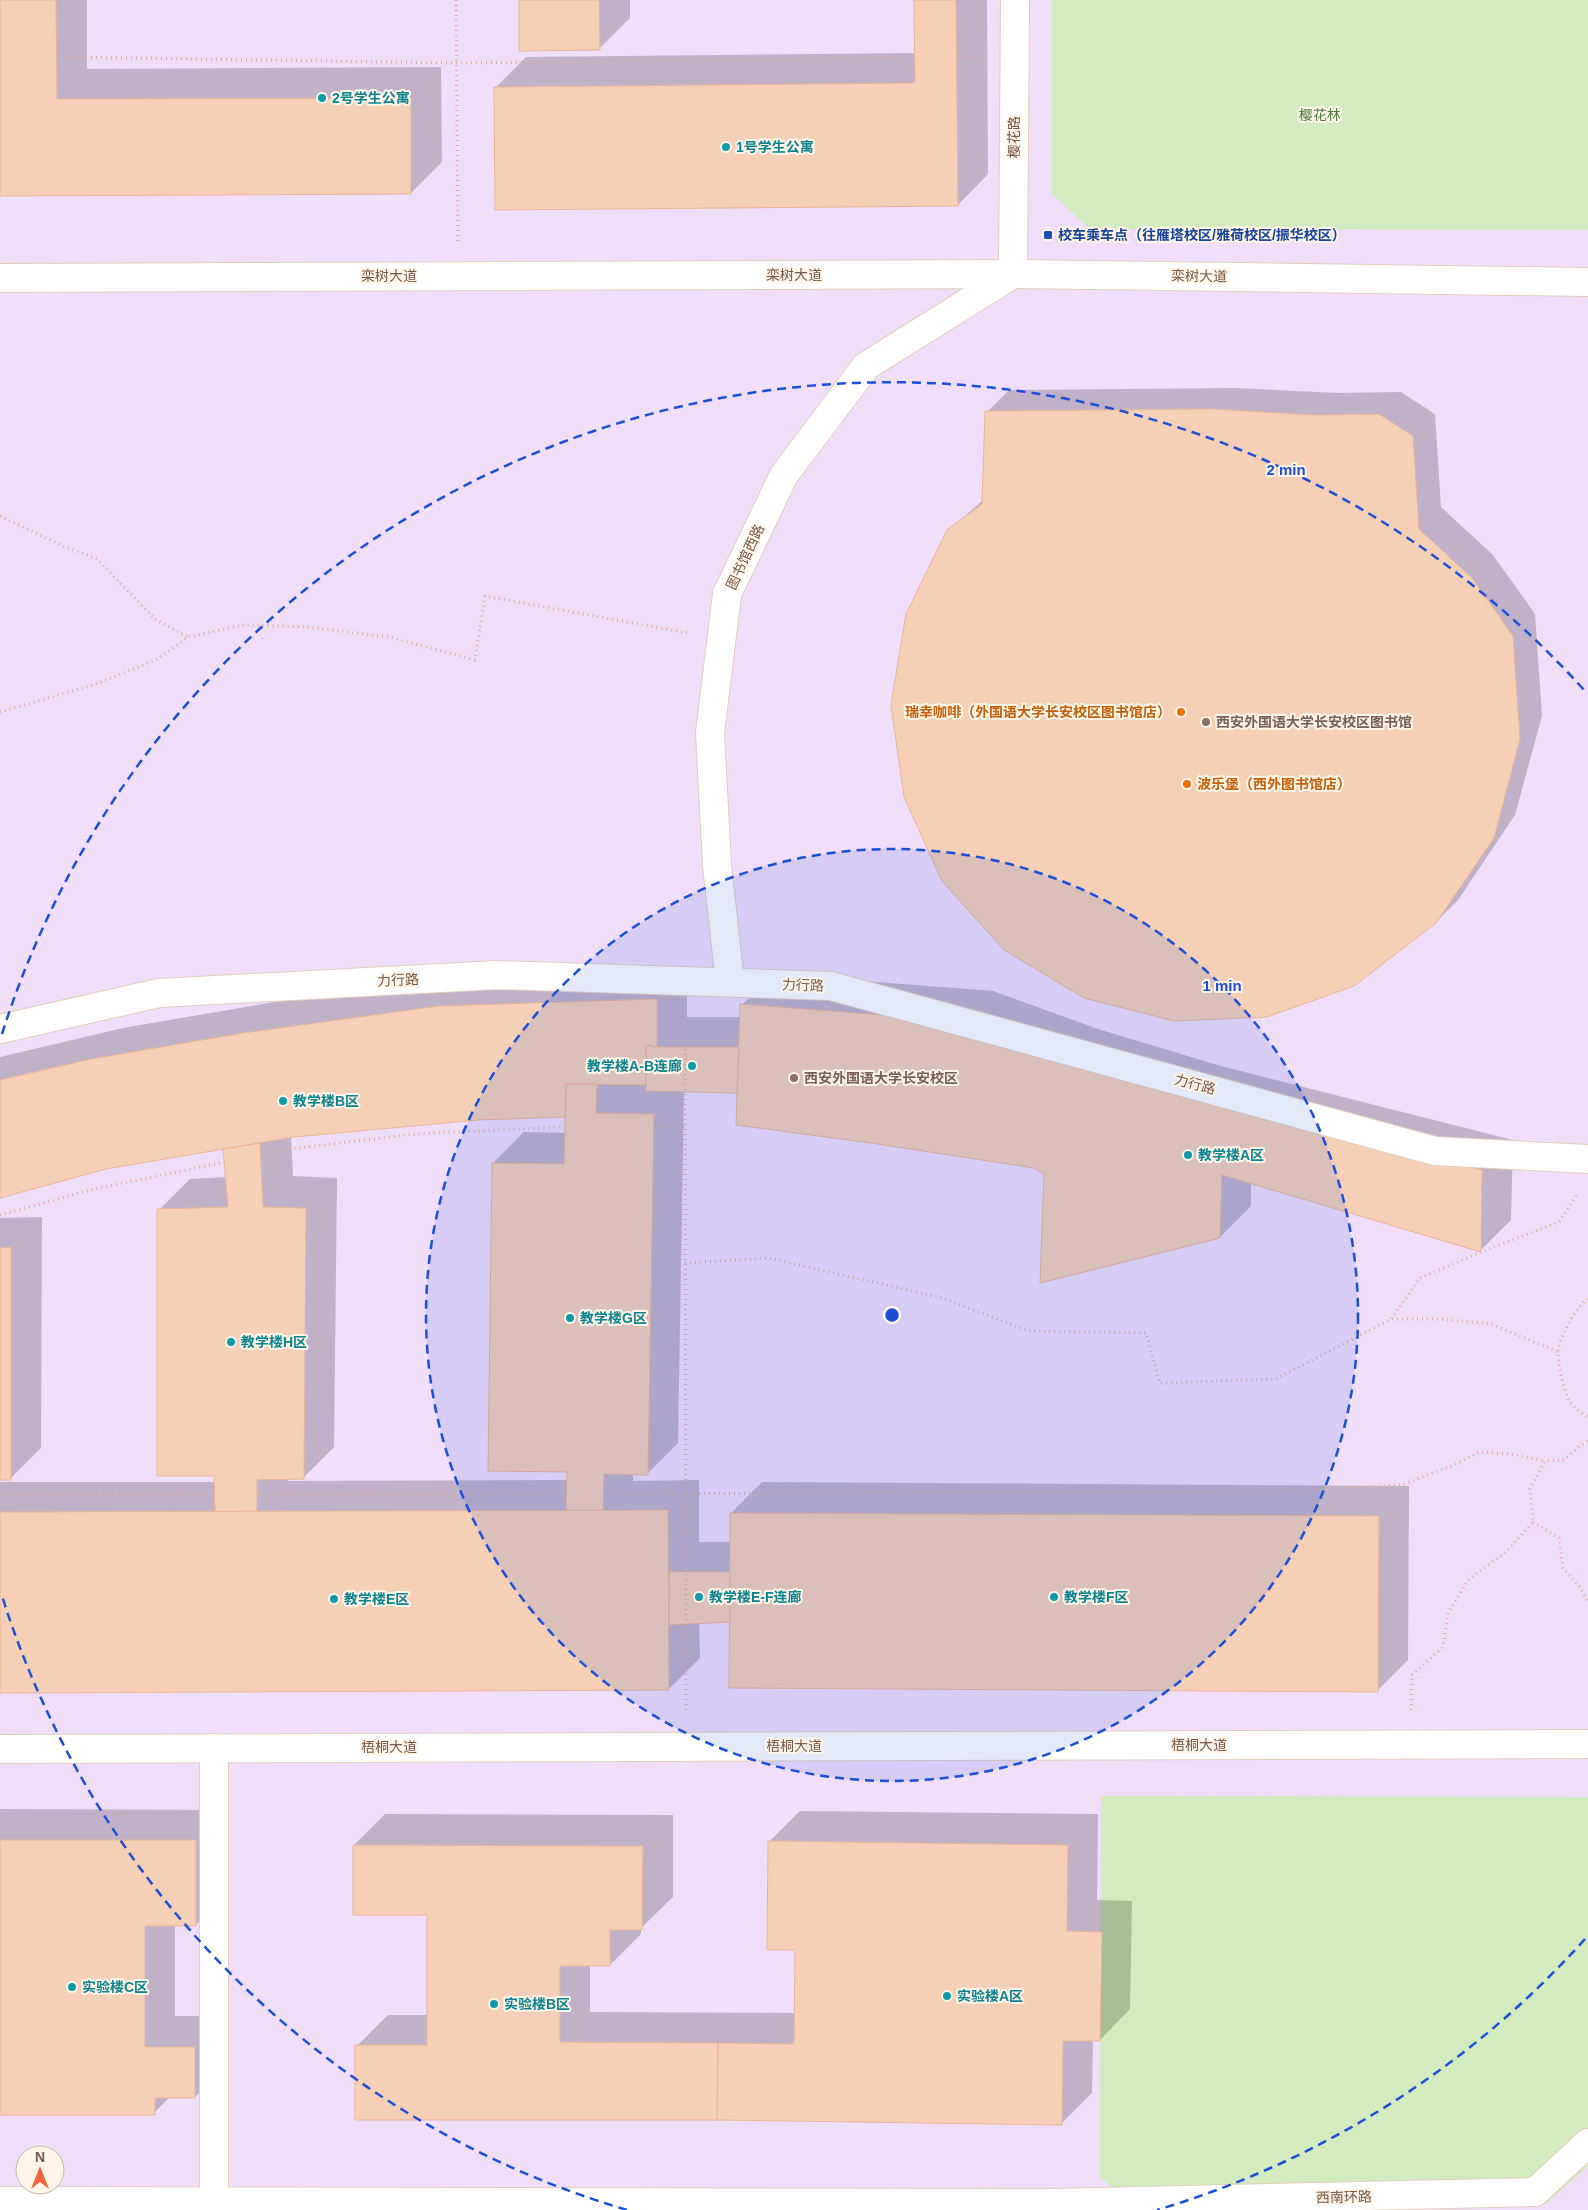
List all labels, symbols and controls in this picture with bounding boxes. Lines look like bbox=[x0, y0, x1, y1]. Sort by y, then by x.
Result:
place label: 2号学生公寓 bbox=[332, 90, 410, 106]
marker: 2号学生公寓 bbox=[316, 92, 328, 104]
park label: 樱花林 bbox=[1299, 107, 1341, 123]
street label: 樱花路 bbox=[1006, 116, 1022, 158]
place label: 1号学生公寓 bbox=[736, 139, 814, 155]
marker: 1号学生公寓 bbox=[720, 141, 732, 153]
place label: 校车乘车点（往雁塔校区/雅荷校区/振华校区） bbox=[1058, 227, 1346, 243]
marker: 校车乘车点（往雁塔校区/雅荷校区/振华校区） bbox=[1042, 229, 1054, 241]
street label: 栾树大道 bbox=[766, 267, 822, 283]
street label: 栾树大道 bbox=[361, 268, 417, 284]
street label: 栾树大道 bbox=[1171, 268, 1227, 284]
text: 2 min bbox=[1266, 461, 1306, 478]
street label: 图书馆西路 bbox=[723, 522, 767, 592]
place label: 瑞幸咖啡（外国语大学长安校区图书馆店） bbox=[905, 704, 1171, 720]
marker: 瑞幸咖啡（外国语大学长安校区图书馆店） bbox=[1175, 706, 1187, 718]
place label: 西安外国语大学长安校区图书馆 bbox=[1216, 714, 1412, 730]
marker: 西安外国语大学长安校区图书馆 bbox=[1200, 716, 1212, 728]
place label: 波乐堡（西外图书馆店） bbox=[1197, 776, 1351, 792]
marker: 波乐堡（西外图书馆店） bbox=[1181, 778, 1193, 790]
street label: 力行路 bbox=[377, 971, 419, 989]
street label: 力行路 bbox=[782, 976, 824, 994]
text: 1 min bbox=[1202, 977, 1242, 994]
place label: 教学楼A-B连廊 bbox=[587, 1058, 682, 1074]
marker: 教学楼A-B连廊 bbox=[686, 1060, 698, 1072]
place label: 西安外国语大学长安校区 bbox=[804, 1070, 958, 1086]
street label: 力行路 bbox=[1173, 1071, 1217, 1097]
marker: 西安外国语大学长安校区 bbox=[788, 1072, 800, 1084]
place label: 教学楼B区 bbox=[293, 1093, 359, 1109]
marker: 教学楼B区 bbox=[277, 1095, 289, 1107]
place label: 教学楼A区 bbox=[1198, 1147, 1264, 1163]
marker: 教学楼A区 bbox=[1182, 1149, 1194, 1161]
centre of rings bbox=[883, 1306, 901, 1324]
place label: 教学楼G区 bbox=[580, 1310, 647, 1326]
marker: 教学楼G区 bbox=[564, 1312, 576, 1324]
place label: 教学楼H区 bbox=[241, 1334, 307, 1350]
marker: 教学楼H区 bbox=[225, 1336, 237, 1348]
place label: 教学楼E-F连廊 bbox=[709, 1589, 802, 1605]
place label: 教学楼F区 bbox=[1064, 1589, 1129, 1605]
place label: 教学楼E区 bbox=[344, 1591, 409, 1607]
marker: 教学楼E-F连廊 bbox=[693, 1591, 705, 1603]
marker: 教学楼F区 bbox=[1048, 1591, 1060, 1603]
marker: 教学楼E区 bbox=[328, 1593, 340, 1605]
street label: 梧桐大道 bbox=[1171, 1737, 1227, 1753]
street label: 梧桐大道 bbox=[766, 1738, 822, 1754]
street label: 梧桐大道 bbox=[361, 1739, 417, 1755]
place label: 实验楼C区 bbox=[82, 1979, 148, 1995]
marker: 实验楼C区 bbox=[66, 1981, 78, 1993]
place label: 实验楼A区 bbox=[957, 1988, 1023, 2004]
marker: 实验楼A区 bbox=[941, 1990, 953, 2002]
place label: 实验楼B区 bbox=[504, 1996, 570, 2012]
marker: 实验楼B区 bbox=[488, 1998, 500, 2010]
north arrow bbox=[15, 2145, 65, 2195]
text: N bbox=[35, 2149, 45, 2165]
street label: 西南环路 bbox=[1316, 2189, 1372, 2205]

